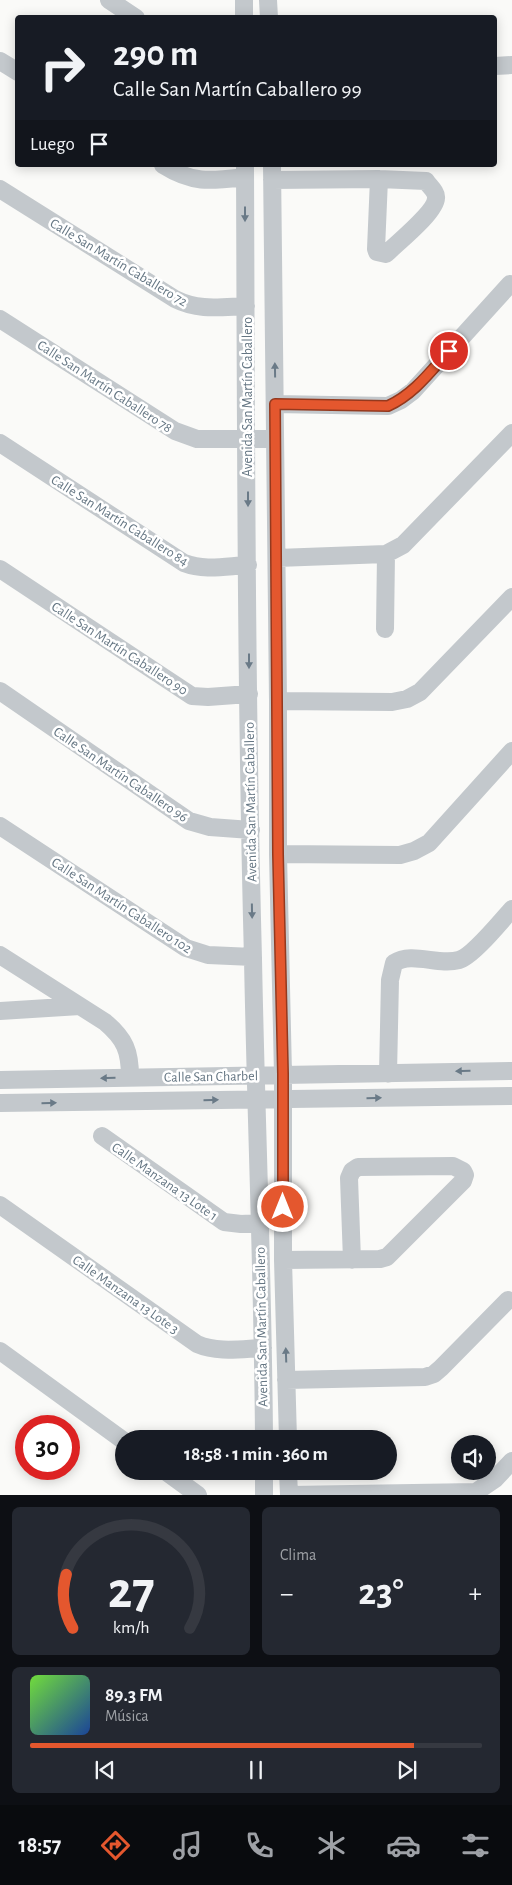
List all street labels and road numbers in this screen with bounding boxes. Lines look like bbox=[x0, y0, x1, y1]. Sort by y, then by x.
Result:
street label: Calle San Martín Caballero 72 bbox=[47, 216, 190, 309]
street label: Avenida San Martín Caballero bbox=[241, 317, 255, 477]
street label: Calle San Martín Caballero 78 bbox=[35, 338, 174, 436]
street label: Calle San Martín Caballero 84 bbox=[49, 473, 191, 569]
street label: Calle San Martín Caballero 90 bbox=[49, 600, 190, 698]
street label: Avenida San Martín Caballero bbox=[243, 722, 259, 882]
street label: Calle San Martín Caballero 96 bbox=[51, 725, 190, 825]
street label: Calle San Martín Caballero 102 bbox=[49, 855, 194, 956]
street label: Calle San Charbel bbox=[164, 1069, 258, 1085]
street label: Calle Manzana 13 Lote 1 bbox=[109, 1140, 220, 1223]
street label: Avenida San Martín Caballero bbox=[254, 1247, 270, 1407]
street label: Calle Manzana 13 Lote 3 bbox=[70, 1253, 181, 1337]

